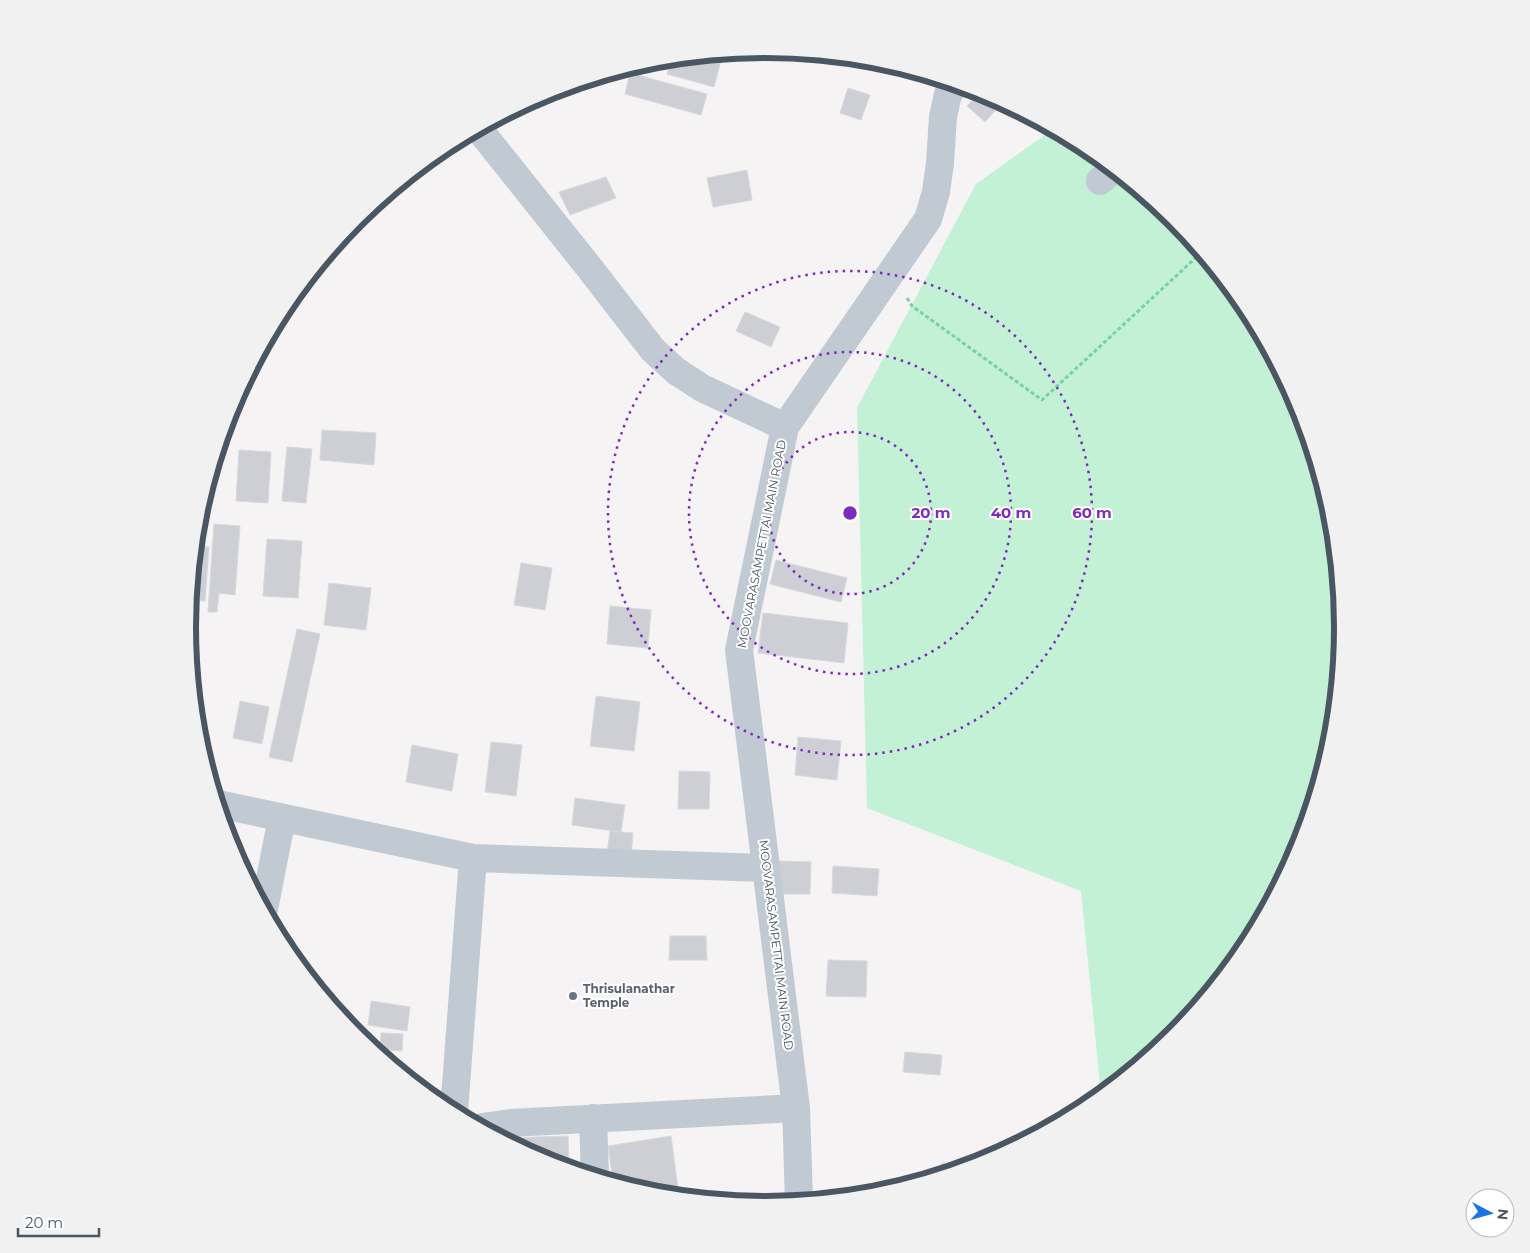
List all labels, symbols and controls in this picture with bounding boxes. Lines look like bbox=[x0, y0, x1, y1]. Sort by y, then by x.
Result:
street label: MOOVARASAMPETTAI MAIN ROAD bbox=[734, 438, 789, 649]
text: 20 m bbox=[911, 503, 951, 522]
text: 40 m bbox=[991, 503, 1031, 522]
text: 60 m bbox=[1072, 503, 1112, 522]
centre of rings bbox=[841, 504, 859, 522]
street label: MOOVARASAMPETTAI MAIN ROAD bbox=[756, 839, 797, 1051]
place label: Thrisulanathar Temple bbox=[583, 981, 675, 1010]
marker: Thrisulanathar Temple bbox=[567, 990, 579, 1002]
north arrow bbox=[1465, 1188, 1515, 1238]
scale bar bbox=[18, 1206, 99, 1238]
text: N bbox=[1493, 1208, 1512, 1221]
text: 20 m bbox=[25, 1213, 63, 1232]

